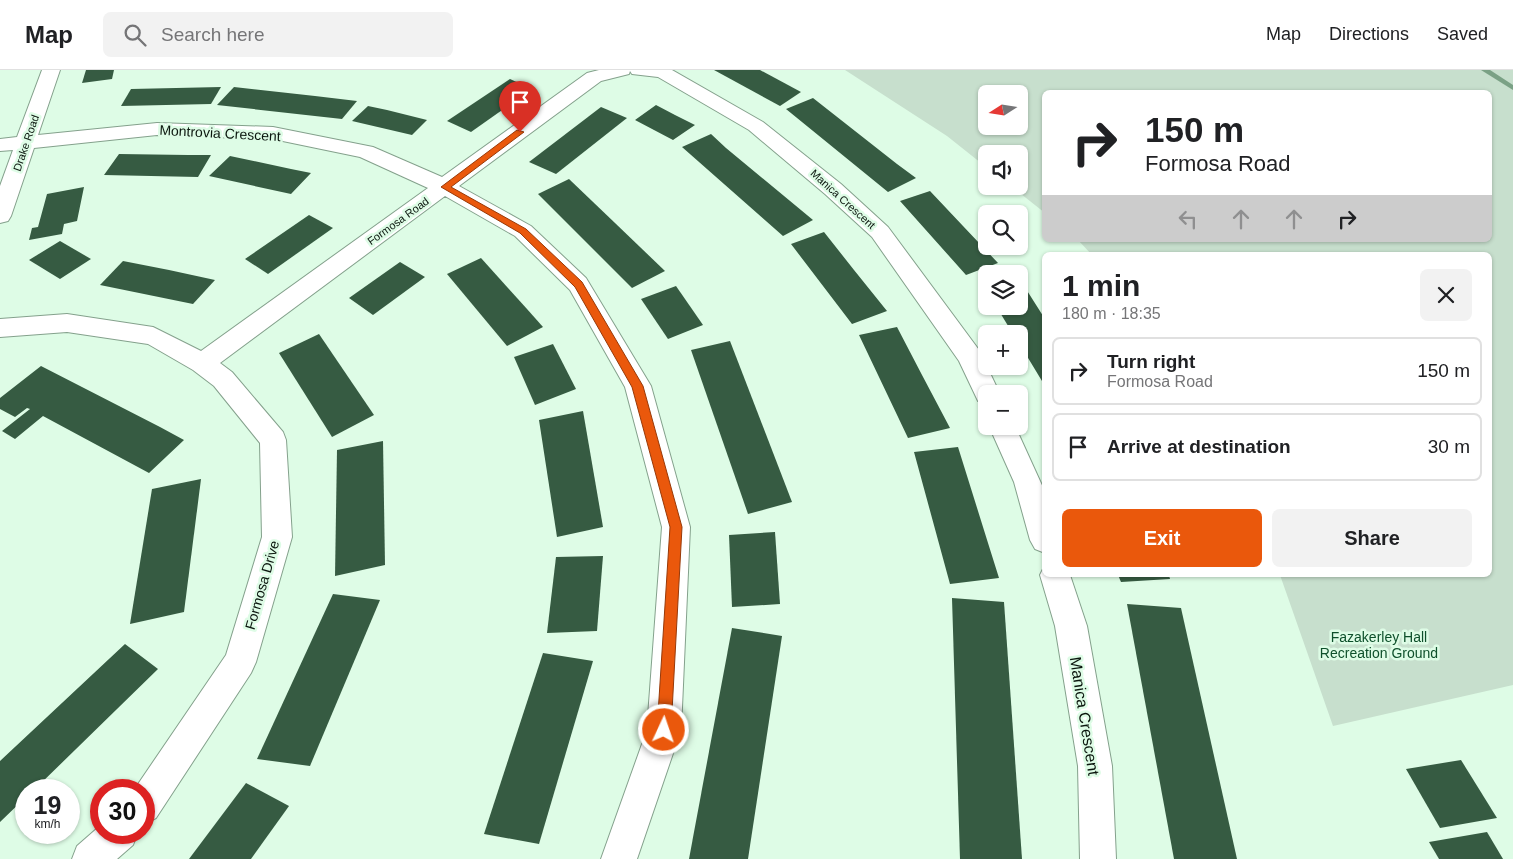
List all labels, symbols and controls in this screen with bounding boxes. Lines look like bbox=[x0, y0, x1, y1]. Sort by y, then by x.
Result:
search box bbox=[103, 12, 453, 57]
text: Map bbox=[25, 21, 73, 48]
icon: search bbox=[121, 21, 149, 49]
text: Search here bbox=[161, 24, 265, 45]
text: Map bbox=[1266, 24, 1301, 44]
text: Directions bbox=[1329, 24, 1409, 44]
text: Saved bbox=[1437, 24, 1488, 44]
pin bbox=[499, 81, 541, 132]
north arrow bbox=[978, 85, 1028, 135]
map controls bbox=[978, 85, 1028, 435]
icon: arrive bbox=[506, 88, 534, 116]
icon: right bbox=[1062, 110, 1127, 175]
text: 150 m bbox=[1145, 110, 1244, 149]
street label: Drake Road bbox=[11, 113, 41, 173]
street label: Montrovia Crescent bbox=[159, 122, 281, 144]
button: sound bbox=[978, 145, 1028, 195]
text: Formosa Road bbox=[1145, 151, 1291, 176]
street label: Manica Crescent bbox=[808, 167, 878, 231]
street label: Formosa Road bbox=[365, 195, 431, 247]
button: search bbox=[978, 205, 1028, 255]
icon: left bbox=[1174, 205, 1202, 233]
icon: ahead bbox=[1227, 205, 1255, 233]
icon: ahead bbox=[1280, 205, 1308, 233]
icon: right bbox=[1333, 205, 1361, 233]
button: layers bbox=[978, 265, 1028, 315]
text: 1 min bbox=[1062, 269, 1140, 302]
button: close bbox=[1420, 269, 1472, 321]
text: 180 m · 18:35 bbox=[1062, 305, 1161, 322]
button: + bbox=[978, 325, 1028, 375]
text: Turn right bbox=[1107, 351, 1195, 372]
icon: right bbox=[1064, 357, 1092, 385]
text: 150 m bbox=[1417, 360, 1470, 381]
text: Formosa Road bbox=[1107, 373, 1213, 390]
button: − bbox=[978, 385, 1028, 435]
icon: arrive bbox=[1064, 433, 1092, 461]
text: Arrive at destination bbox=[1107, 436, 1291, 457]
text: 30 m bbox=[1428, 436, 1470, 457]
button: Exit bbox=[1062, 509, 1262, 567]
button: Share bbox=[1272, 509, 1472, 567]
street label: Formosa Drive bbox=[242, 538, 282, 631]
park label: Fazakerley Hall Recreation Ground bbox=[1320, 629, 1438, 661]
street label: Manica Crescent bbox=[1067, 655, 1102, 777]
position arrow bbox=[637, 703, 689, 755]
speed limit sign: 30 bbox=[90, 779, 155, 844]
text: 19 bbox=[34, 791, 61, 819]
text: km/h bbox=[34, 817, 61, 831]

